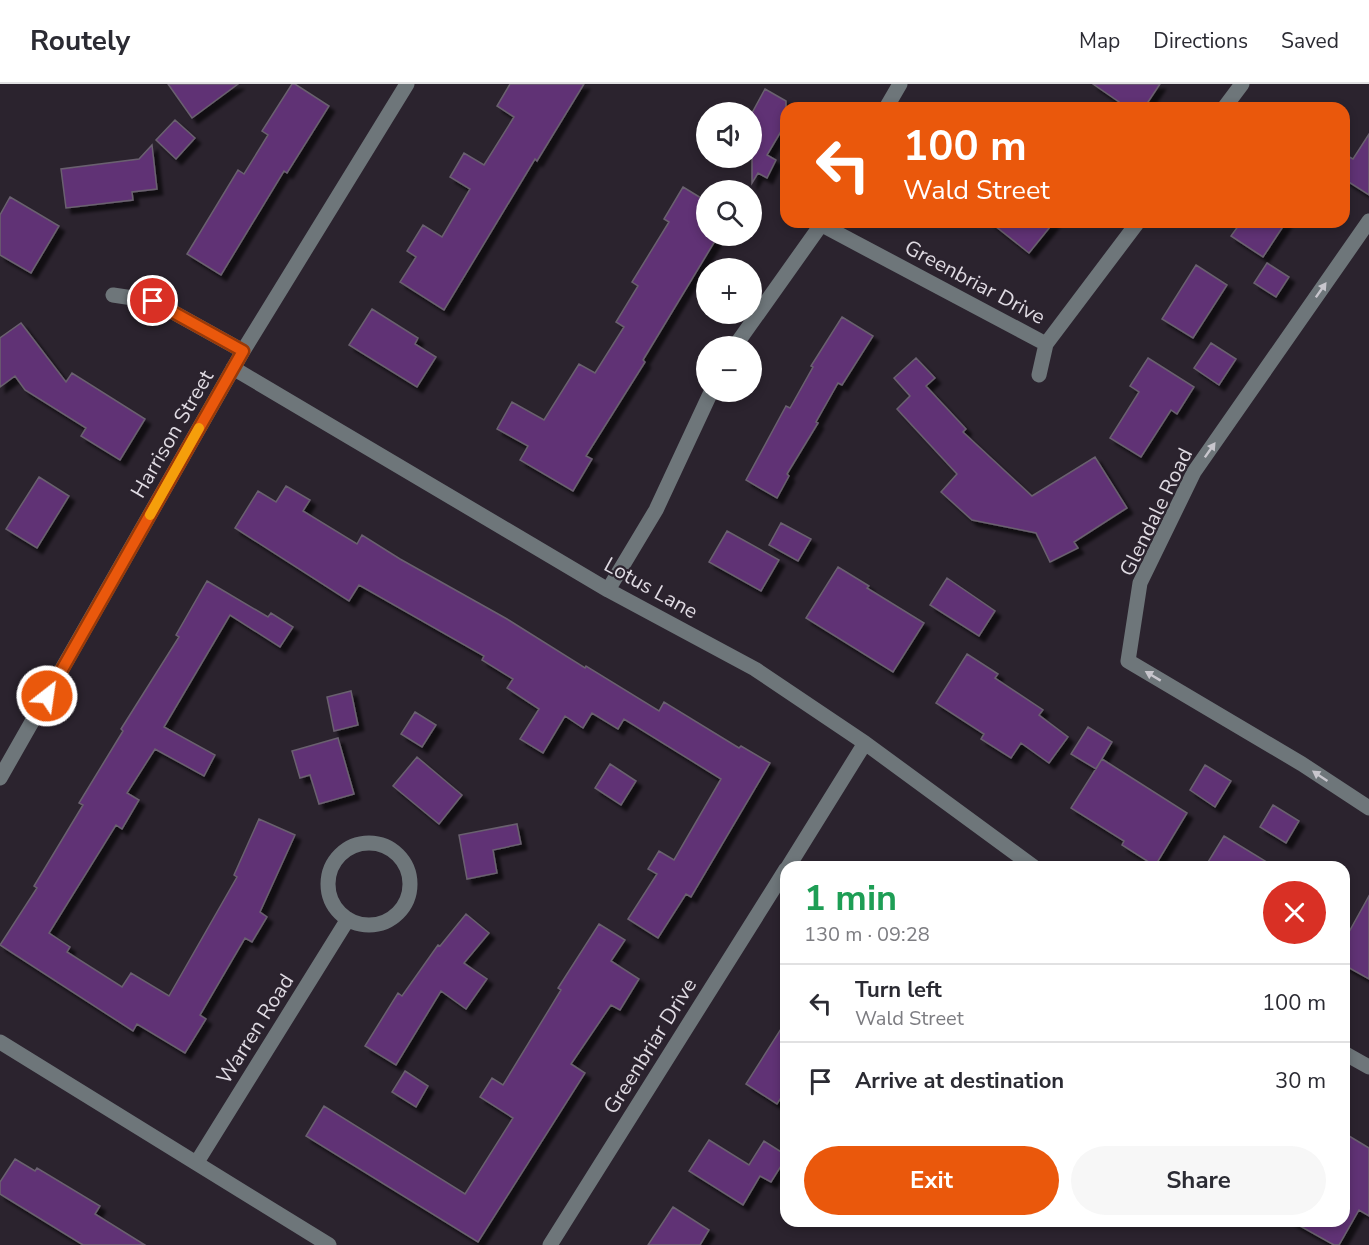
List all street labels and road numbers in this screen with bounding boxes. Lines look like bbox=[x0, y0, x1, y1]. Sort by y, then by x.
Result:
street label: Greenbriar Drive bbox=[900, 233, 1050, 331]
street label: Harrison Street bbox=[124, 364, 220, 503]
street label: Glendale Road bbox=[1113, 443, 1199, 581]
street label: Lotus Lane bbox=[599, 551, 703, 625]
street label: Warren Road bbox=[210, 968, 300, 1090]
street label: Greenbriar Drive bbox=[597, 973, 703, 1119]

